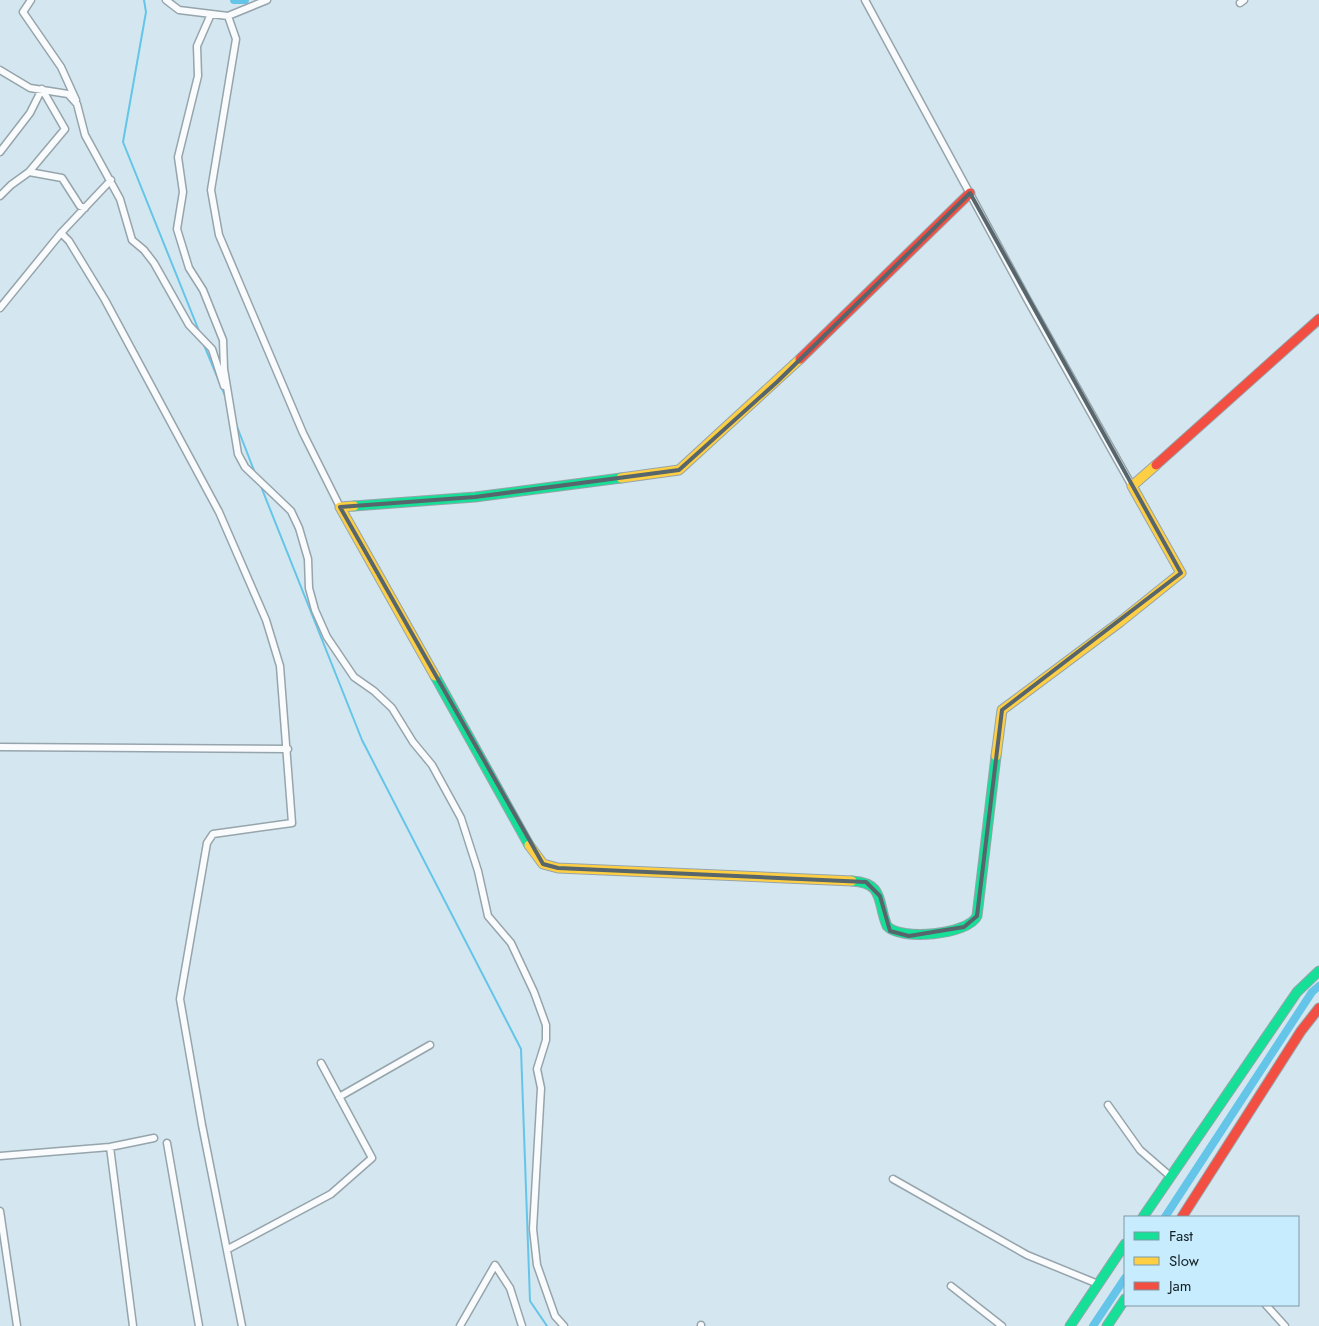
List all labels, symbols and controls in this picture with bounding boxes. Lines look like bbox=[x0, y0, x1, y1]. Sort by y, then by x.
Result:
legend bbox=[1124, 1216, 1299, 1306]
text: Fast bbox=[1169, 1225, 1193, 1247]
text: Slow bbox=[1169, 1250, 1200, 1272]
text: Jam bbox=[1167, 1275, 1192, 1297]

